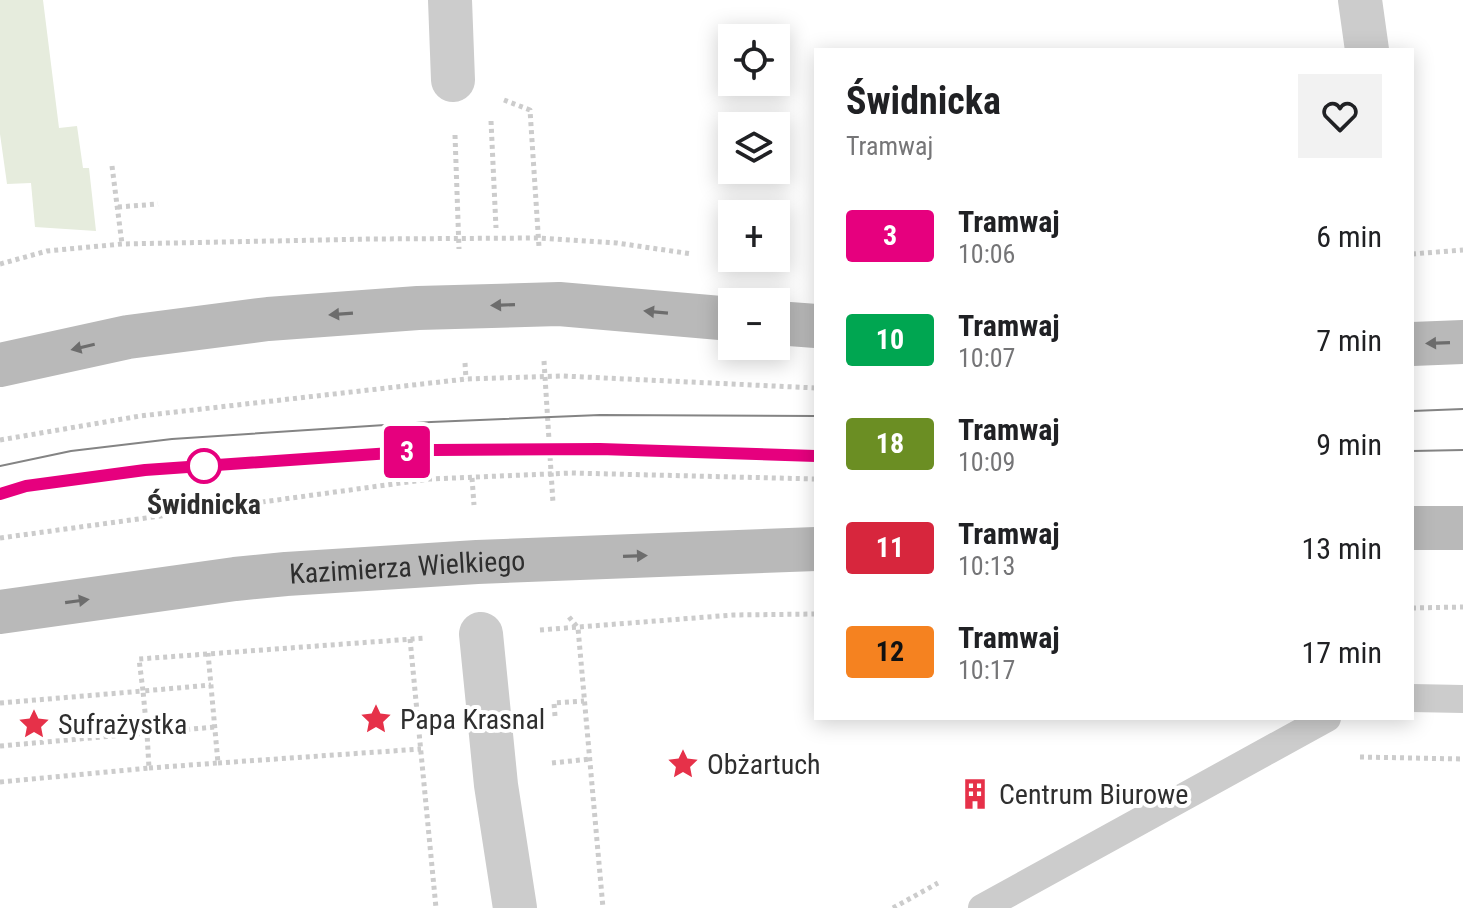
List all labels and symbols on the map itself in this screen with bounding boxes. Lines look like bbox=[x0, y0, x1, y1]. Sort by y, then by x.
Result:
one-way arrow bbox=[490, 299, 515, 312]
one-way arrow bbox=[644, 305, 669, 318]
one-way arrow bbox=[328, 308, 353, 321]
one-way arrow bbox=[1424, 337, 1450, 350]
one-way arrow bbox=[70, 341, 95, 354]
line badge: 3 bbox=[381, 426, 433, 478]
marker: Świdnicka bbox=[187, 449, 221, 483]
place label: Świdnicka bbox=[147, 488, 261, 521]
street label: Kazimierza Wielkiego bbox=[288, 544, 526, 590]
one-way arrow bbox=[623, 550, 648, 563]
one-way arrow bbox=[65, 594, 90, 607]
place icon: Papa Krasnal bbox=[359, 702, 393, 736]
place label: Papa Krasnal bbox=[400, 703, 545, 736]
place icon: Sufrażystka bbox=[17, 707, 51, 741]
place label: Sufrażystka bbox=[58, 708, 187, 741]
place icon: Obżartuch bbox=[666, 747, 700, 781]
place label: Obżartuch bbox=[707, 748, 821, 781]
building icon: Centrum Biurowe bbox=[958, 777, 992, 811]
place label: Centrum Biurowe bbox=[999, 778, 1188, 811]

